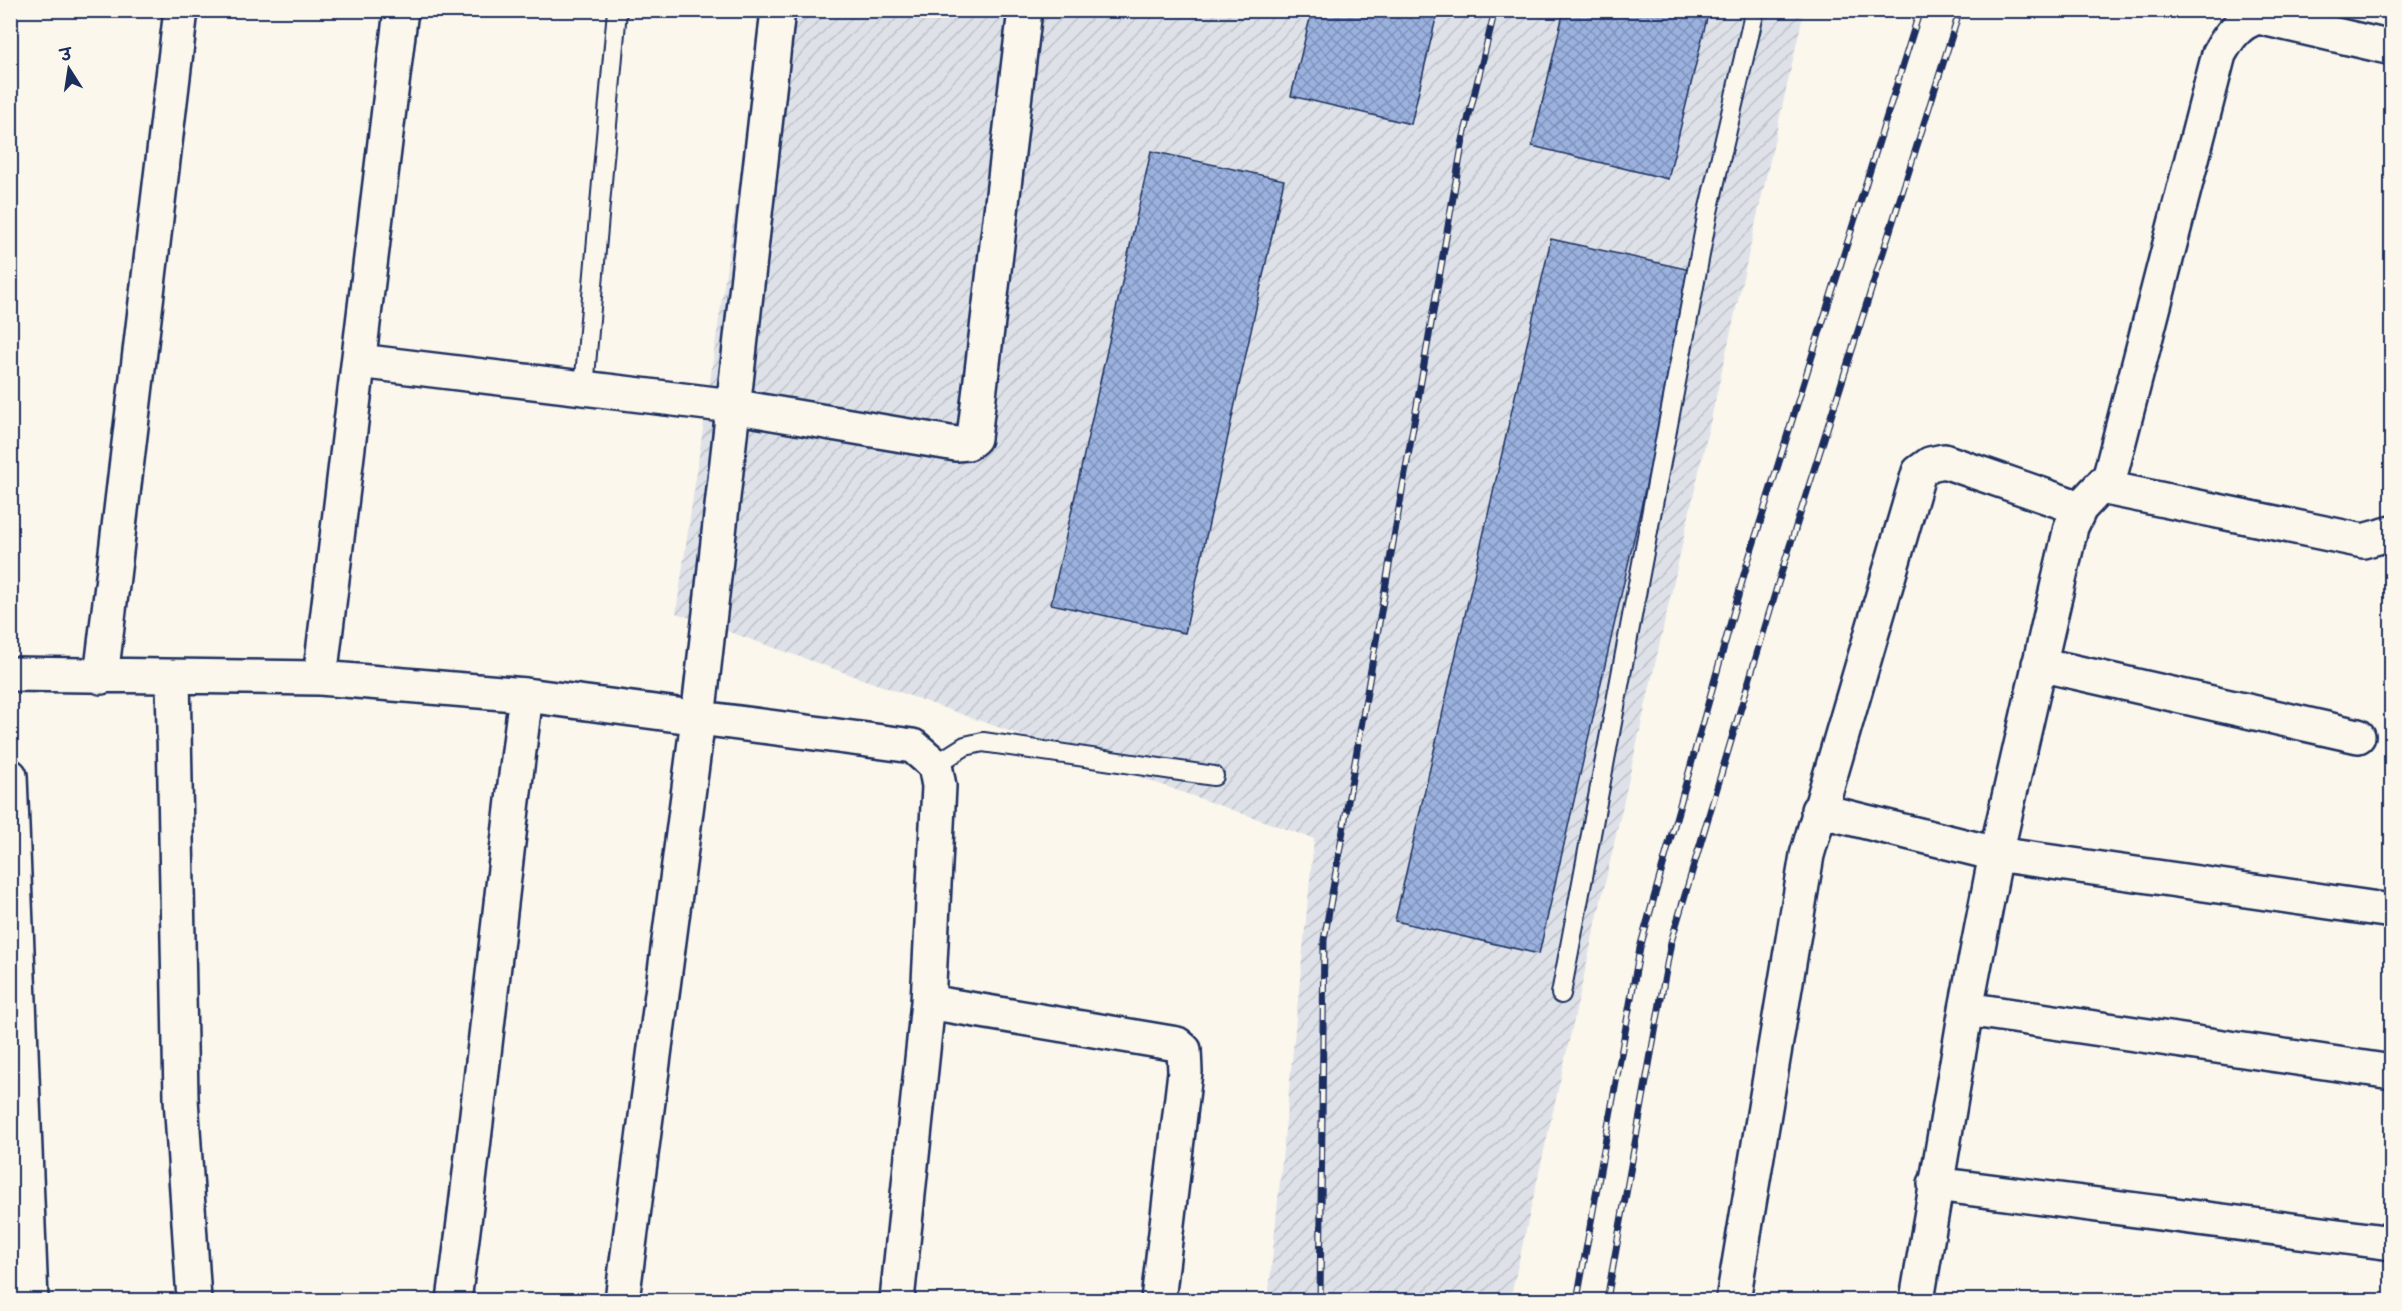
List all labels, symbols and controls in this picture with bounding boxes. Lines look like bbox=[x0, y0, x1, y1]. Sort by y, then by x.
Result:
north arrow bbox=[39, 39, 99, 99]
text: उ bbox=[57, 45, 74, 66]

